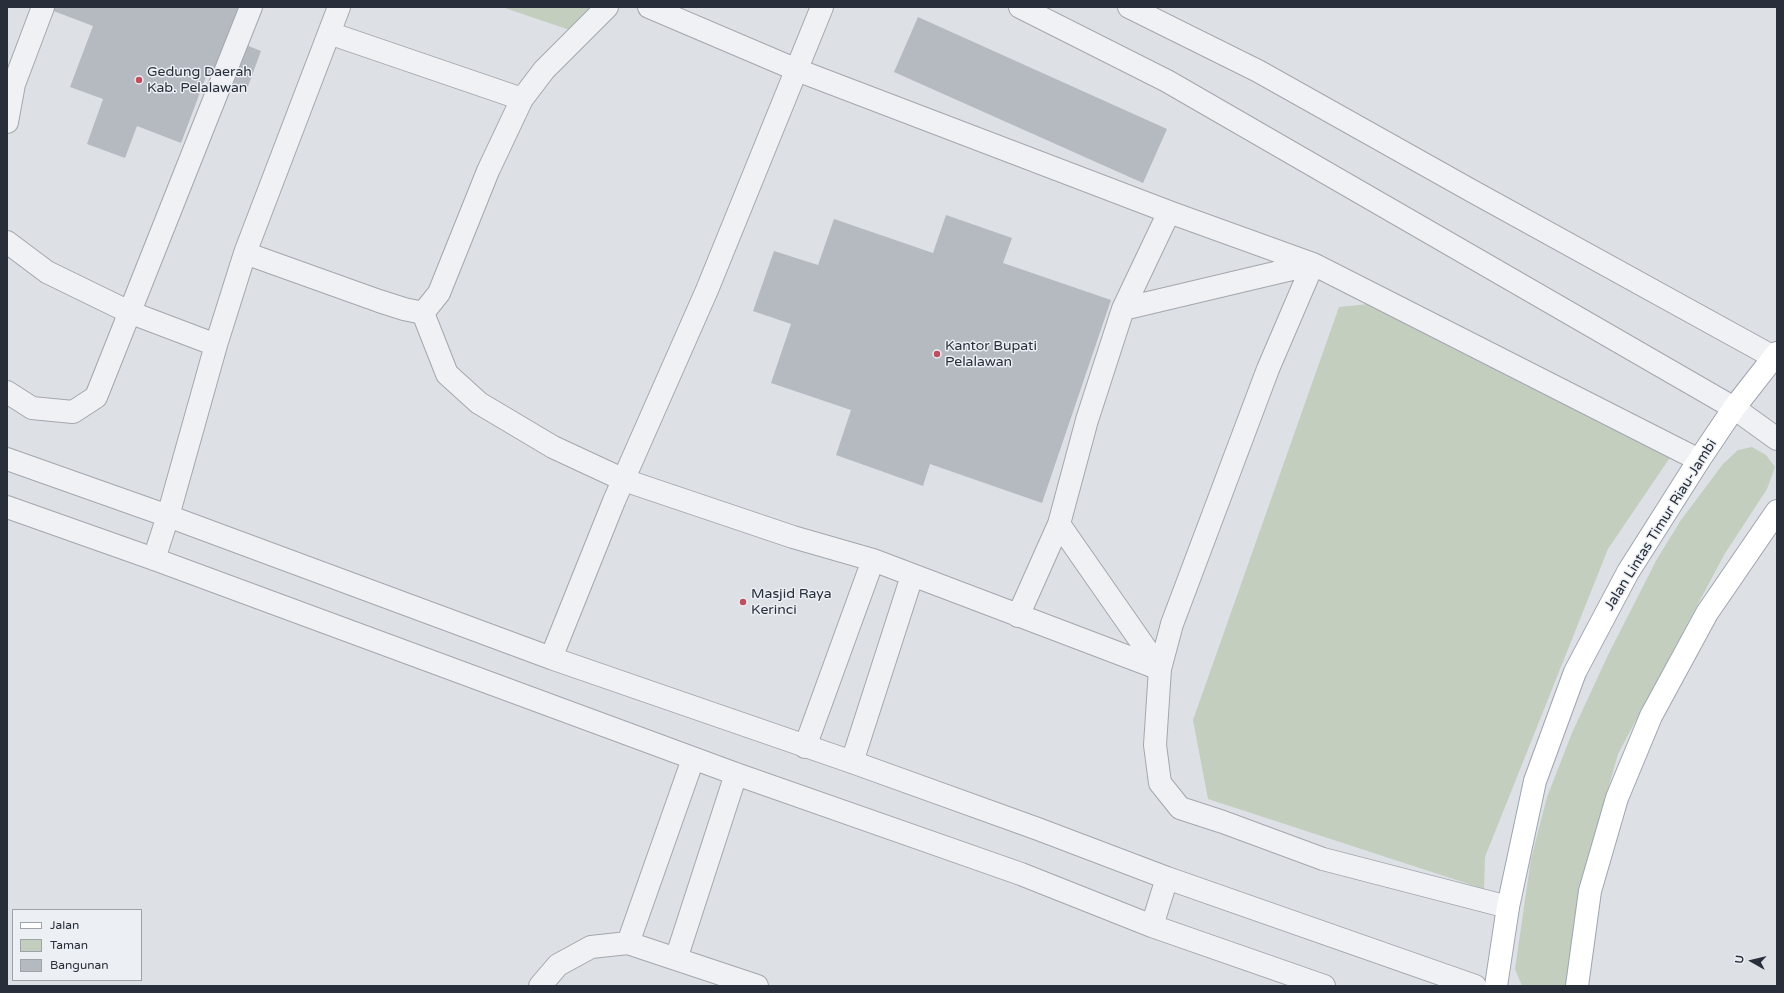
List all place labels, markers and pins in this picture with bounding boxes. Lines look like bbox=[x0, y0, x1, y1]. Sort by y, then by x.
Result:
place label: Gedung Daerah Kab. Pelalawan bbox=[147, 64, 252, 96]
marker: Gedung Daerah Kab. Pelalawan bbox=[134, 75, 144, 85]
place label: Kantor Bupati Pelalawan bbox=[945, 338, 1037, 370]
marker: Kantor Bupati Pelalawan bbox=[932, 349, 942, 359]
place label: Masjid Raya Kerinci bbox=[751, 586, 832, 618]
marker: Masjid Raya Kerinci bbox=[738, 597, 748, 607]

